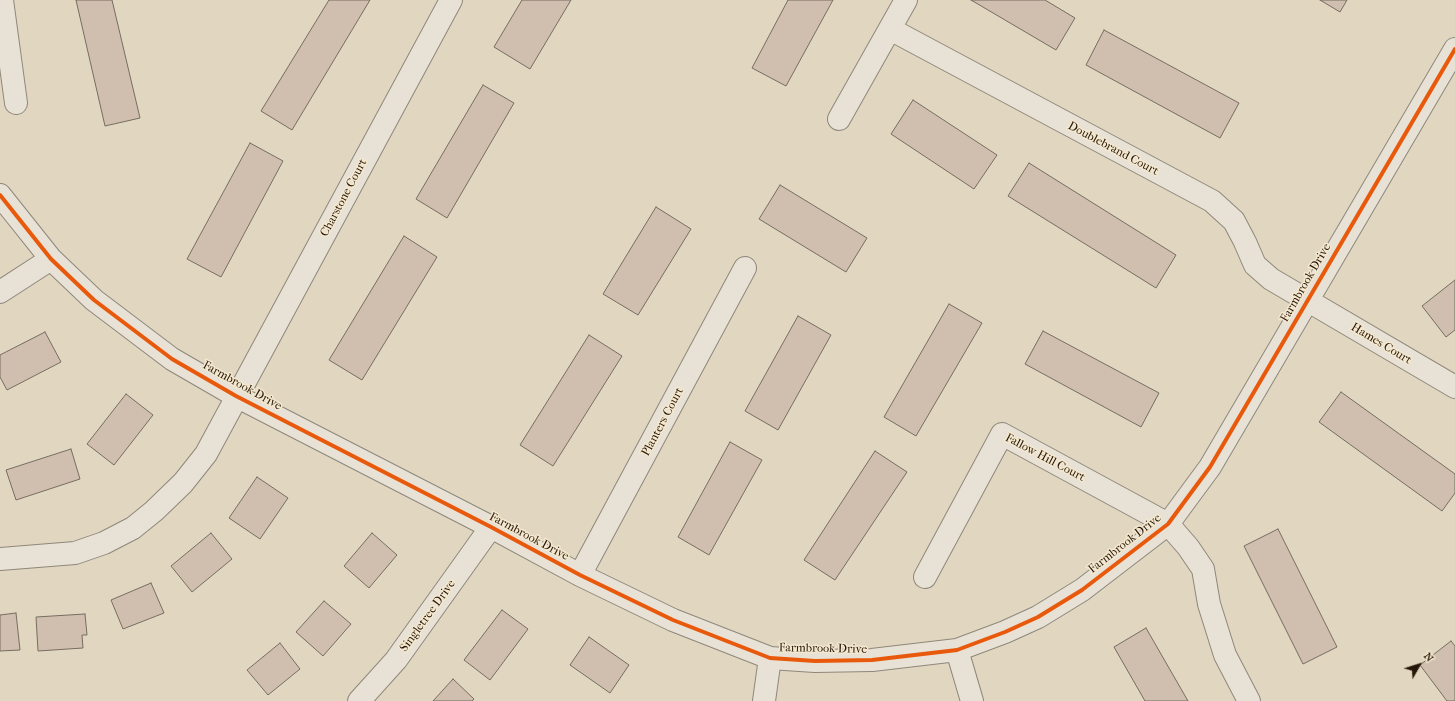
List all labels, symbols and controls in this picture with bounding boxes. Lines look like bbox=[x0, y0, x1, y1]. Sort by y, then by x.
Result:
street label: Doublebrand Court bbox=[1065, 119, 1161, 179]
street label: Charstone Court bbox=[317, 157, 371, 239]
street label: Farmbrook Drive bbox=[1278, 241, 1334, 325]
street label: Hames Court bbox=[1348, 320, 1414, 368]
street label: Farmbrook Drive bbox=[200, 358, 284, 414]
street label: Planters Court bbox=[639, 385, 687, 459]
street label: Fallow Hill Court bbox=[1003, 431, 1087, 485]
street label: Farmbrook Drive bbox=[487, 510, 571, 564]
street label: Farmbrook Drive bbox=[1086, 511, 1164, 577]
street label: Singletree Drive bbox=[397, 577, 459, 655]
street label: Farmbrook Drive bbox=[779, 641, 867, 657]
north arrow bbox=[1399, 645, 1439, 685]
text: N bbox=[1421, 650, 1436, 664]

